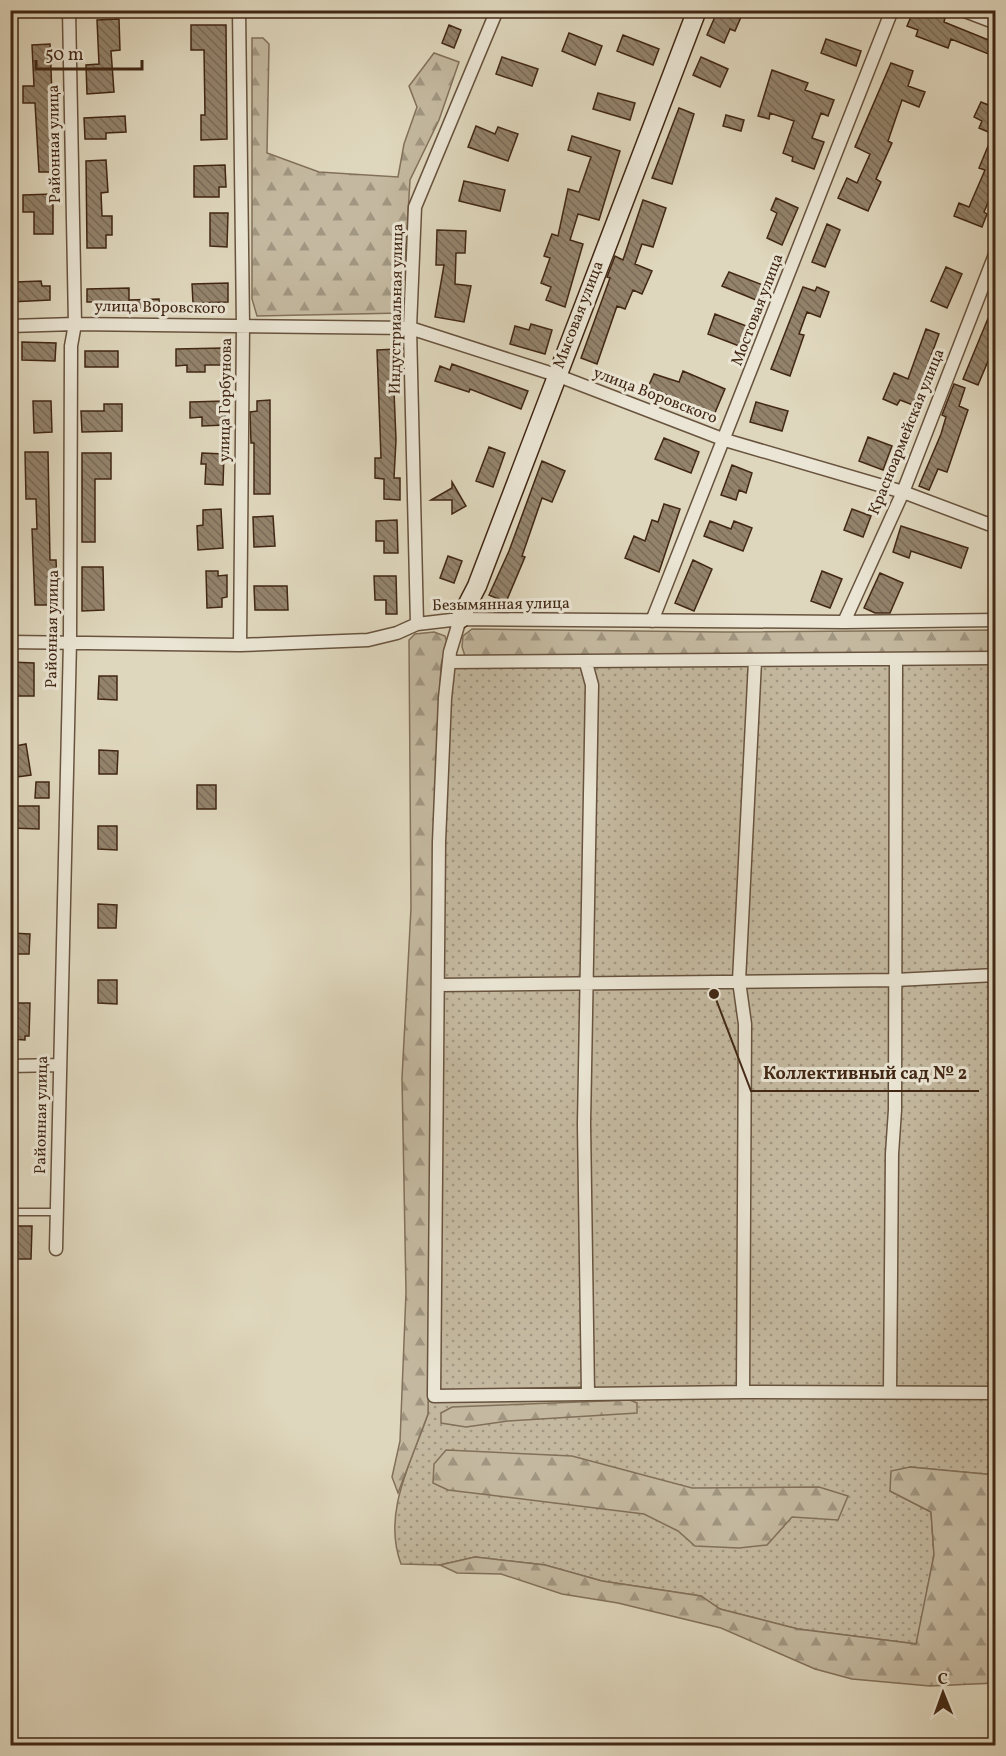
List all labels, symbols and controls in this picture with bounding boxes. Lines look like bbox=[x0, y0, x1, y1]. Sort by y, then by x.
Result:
scale bar bbox=[36, 33, 142, 71]
text: 50 m bbox=[45, 43, 84, 68]
street label: Районная улица bbox=[43, 84, 67, 203]
street label: Индустриальная улица bbox=[385, 223, 409, 395]
street label: Мостовая улица bbox=[726, 251, 790, 369]
street label: Мысовая улица bbox=[548, 258, 610, 372]
street label: улица Воровского bbox=[94, 296, 226, 320]
street label: улица Горбунова bbox=[214, 337, 238, 462]
street label: Красноармейская улица bbox=[864, 346, 950, 518]
street label: улица Воровского bbox=[590, 362, 720, 430]
street label: Районная улица bbox=[41, 569, 65, 688]
street label: Безымянная улица bbox=[432, 593, 570, 617]
street label: Районная улица bbox=[30, 1055, 54, 1174]
callout: Коллективный сад № 2 bbox=[751, 1055, 979, 1091]
text: Коллективный сад № 2 bbox=[763, 1062, 967, 1087]
north arrow bbox=[913, 1663, 973, 1723]
text: С bbox=[937, 1669, 948, 1691]

